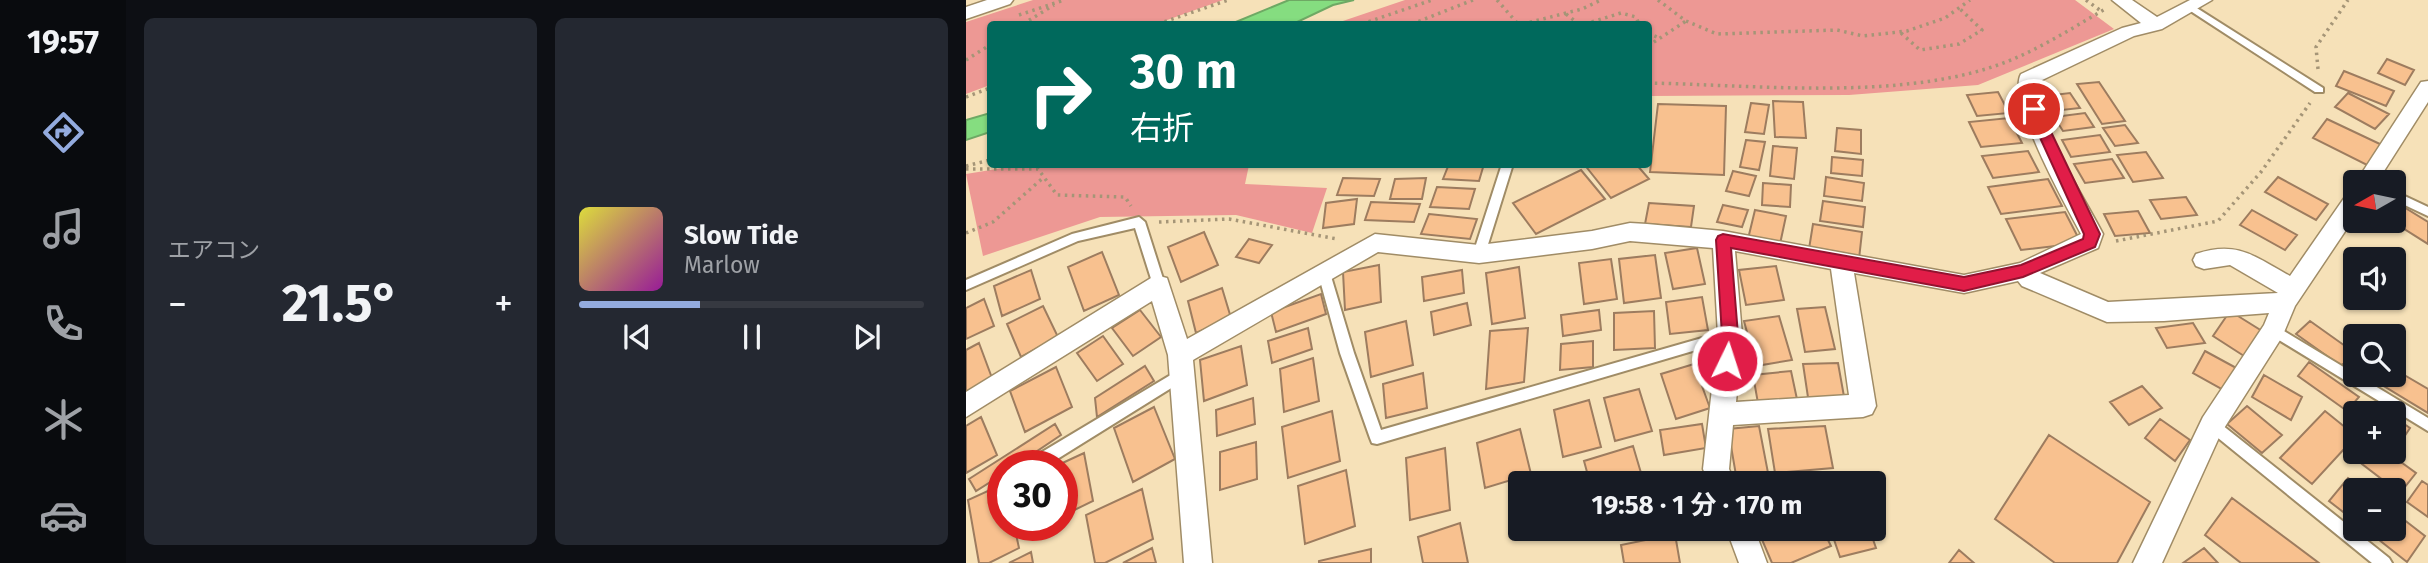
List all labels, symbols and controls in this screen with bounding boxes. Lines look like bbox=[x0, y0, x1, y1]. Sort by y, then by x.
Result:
text: 19:57 bbox=[27, 23, 99, 61]
text: 30 m bbox=[1130, 42, 1237, 101]
icon: right bbox=[1015, 49, 1106, 140]
pin bbox=[2004, 79, 2064, 139]
icon: arrive bbox=[2015, 90, 2053, 128]
icon: directions bbox=[39, 108, 88, 157]
text: 右折 bbox=[1130, 109, 1194, 147]
north arrow bbox=[2343, 170, 2406, 233]
map controls bbox=[2343, 170, 2406, 541]
icon: music bbox=[39, 204, 88, 253]
text: Slow Tide bbox=[684, 220, 799, 251]
text: エアコン bbox=[168, 236, 260, 264]
button: sound bbox=[2343, 247, 2406, 310]
text: Marlow bbox=[684, 251, 760, 279]
text: 21.5° bbox=[282, 272, 399, 335]
text: − bbox=[168, 281, 187, 327]
text: + bbox=[494, 281, 513, 327]
icon: phone bbox=[39, 299, 88, 348]
icon: previous bbox=[618, 318, 656, 356]
icon: pause bbox=[733, 318, 771, 356]
icon: next bbox=[848, 318, 886, 356]
position arrow bbox=[1690, 324, 1764, 398]
button: search bbox=[2343, 324, 2406, 387]
icon: climate bbox=[39, 395, 88, 444]
button: + bbox=[2343, 401, 2406, 464]
speed limit sign: 30 bbox=[987, 450, 1078, 541]
button: − bbox=[2343, 478, 2406, 541]
text: 19:58 · 1 分 · 170 m bbox=[1592, 490, 1802, 521]
icon: car bbox=[39, 491, 88, 540]

